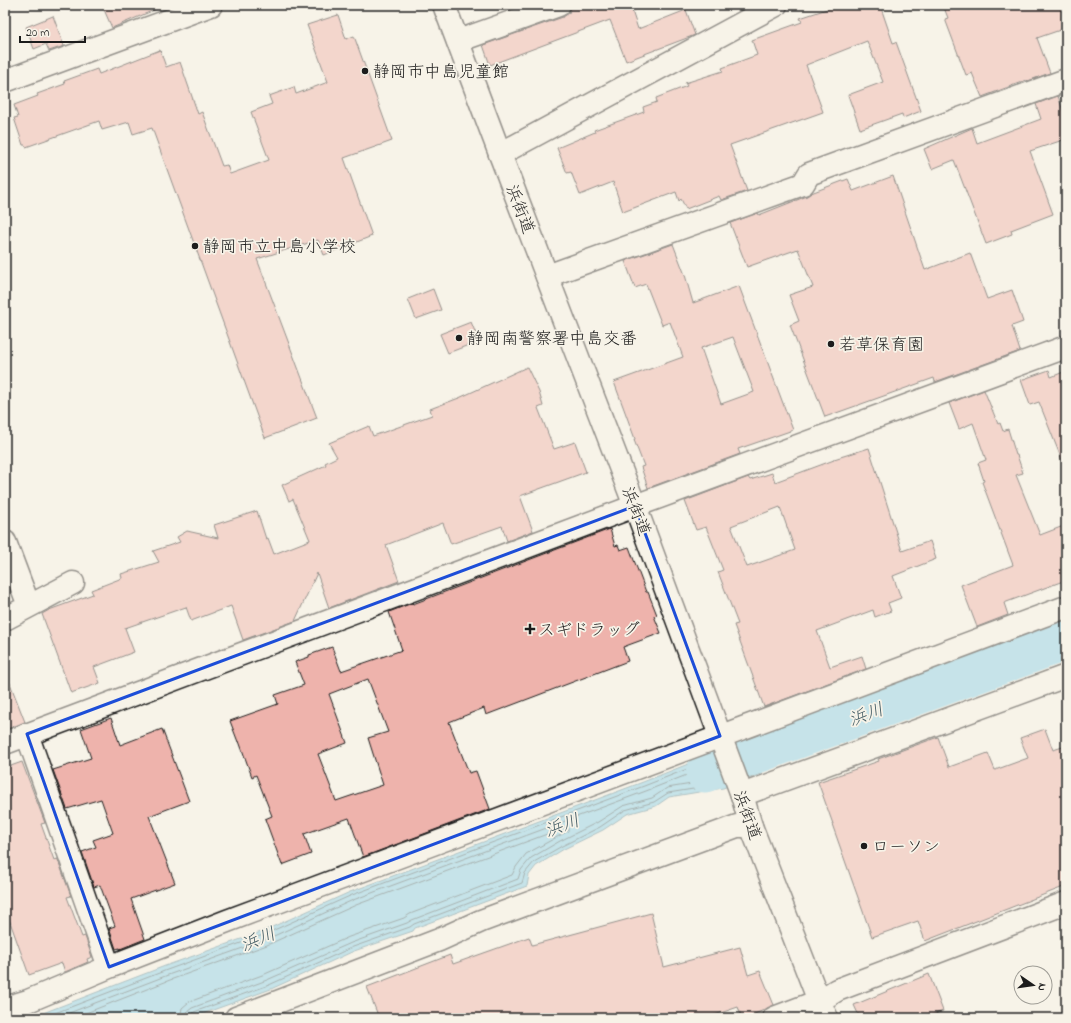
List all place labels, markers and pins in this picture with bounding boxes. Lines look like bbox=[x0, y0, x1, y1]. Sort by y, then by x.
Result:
place label: 静岡市中島児童館 bbox=[373, 60, 509, 85]
marker: 静岡市中島児童館 bbox=[360, 66, 370, 76]
place label: 静岡市立中島小学校 bbox=[203, 235, 356, 260]
marker: 静岡市立中島小学校 bbox=[190, 241, 200, 251]
place label: 静岡南警察署中島交番 bbox=[467, 327, 637, 352]
marker: 静岡南警察署中島交番 bbox=[454, 333, 464, 343]
place label: 若草保育園 bbox=[839, 333, 924, 358]
marker: 若草保育園 bbox=[826, 339, 836, 349]
place label: スギドラッグ bbox=[538, 618, 640, 643]
marker: スギドラッグ bbox=[525, 624, 535, 634]
place label: ローソン bbox=[872, 835, 940, 860]
marker: ローソン bbox=[859, 841, 869, 851]

